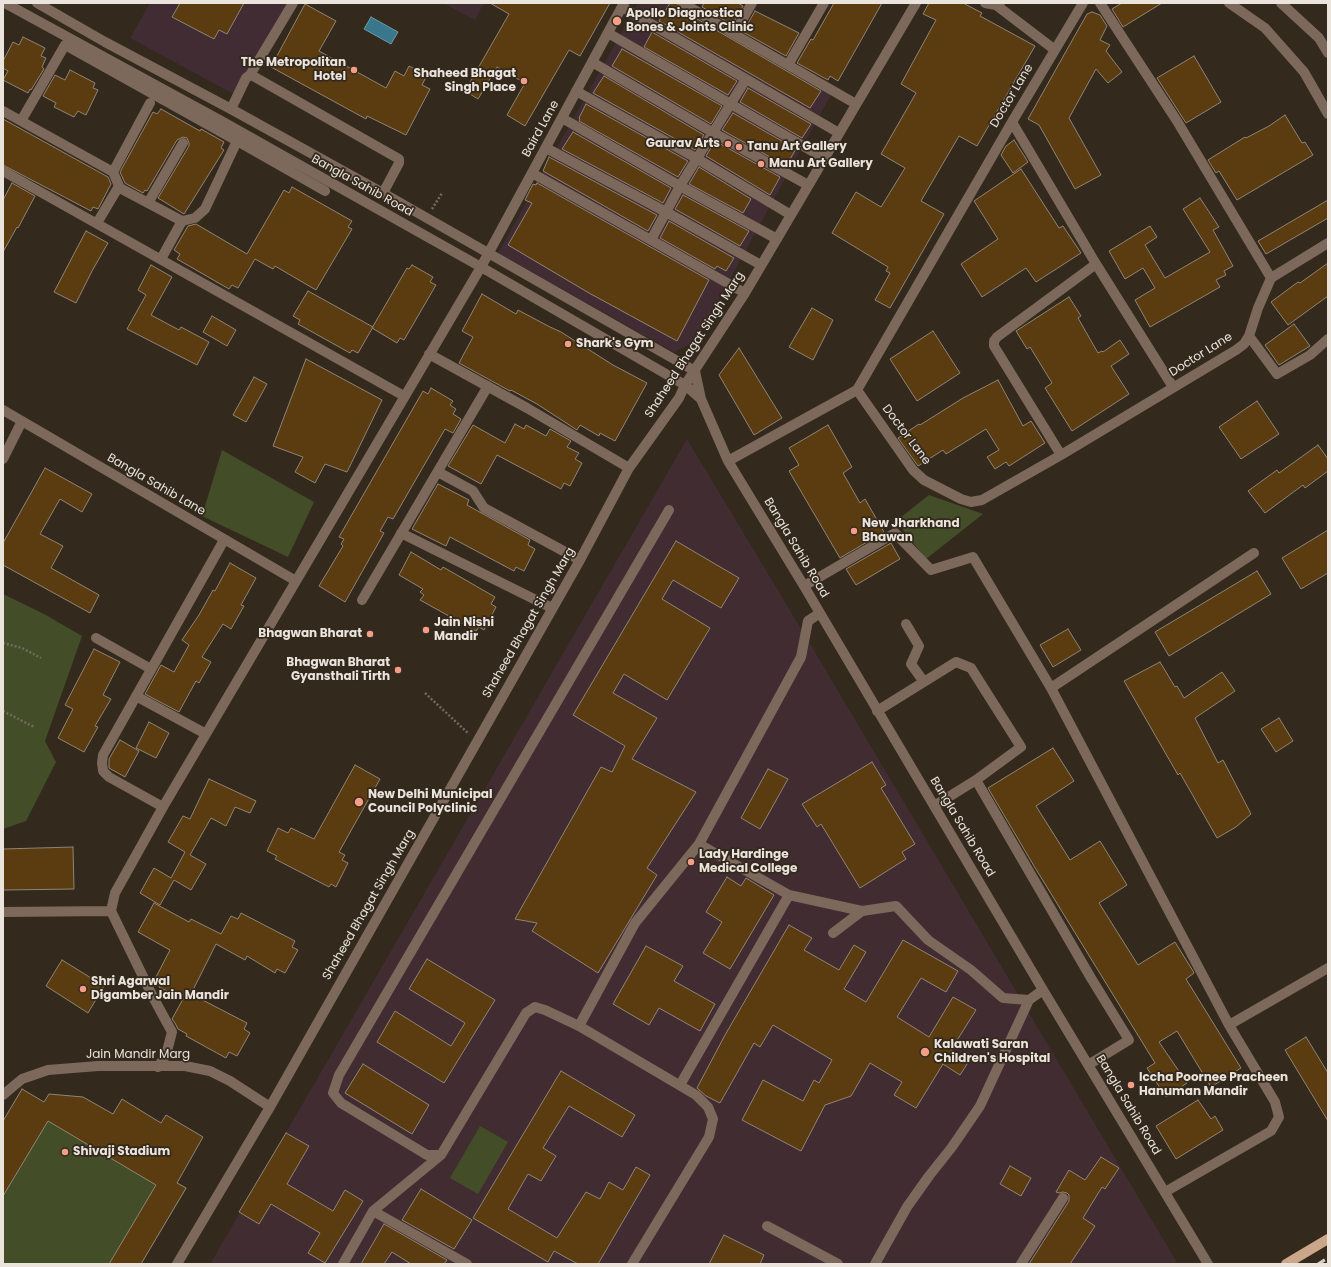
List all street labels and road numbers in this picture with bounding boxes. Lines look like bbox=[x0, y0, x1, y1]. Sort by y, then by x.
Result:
street label: Doctor Lane bbox=[987, 62, 1037, 130]
street label: Baird Lane bbox=[520, 98, 562, 160]
street label: Bangla Sahib Road bbox=[309, 152, 415, 220]
street label: Shaheed Bhagat Singh Marg bbox=[642, 269, 748, 421]
street label: Doctor Lane bbox=[1167, 330, 1235, 380]
street label: Doctor Lane bbox=[879, 402, 933, 468]
street label: Bangla Sahib Lane bbox=[104, 451, 208, 519]
street label: Bangla Sahib Road bbox=[761, 496, 831, 600]
street label: Shaheed Bhagat Singh Marg bbox=[480, 545, 578, 701]
street label: Bangla Sahib Road bbox=[927, 775, 997, 879]
street label: Shaheed Bhagat Singh Marg bbox=[320, 827, 418, 983]
street label: Jain Mandir Marg bbox=[86, 1048, 190, 1062]
street label: Bangla Sahib Road bbox=[1093, 1053, 1163, 1157]

